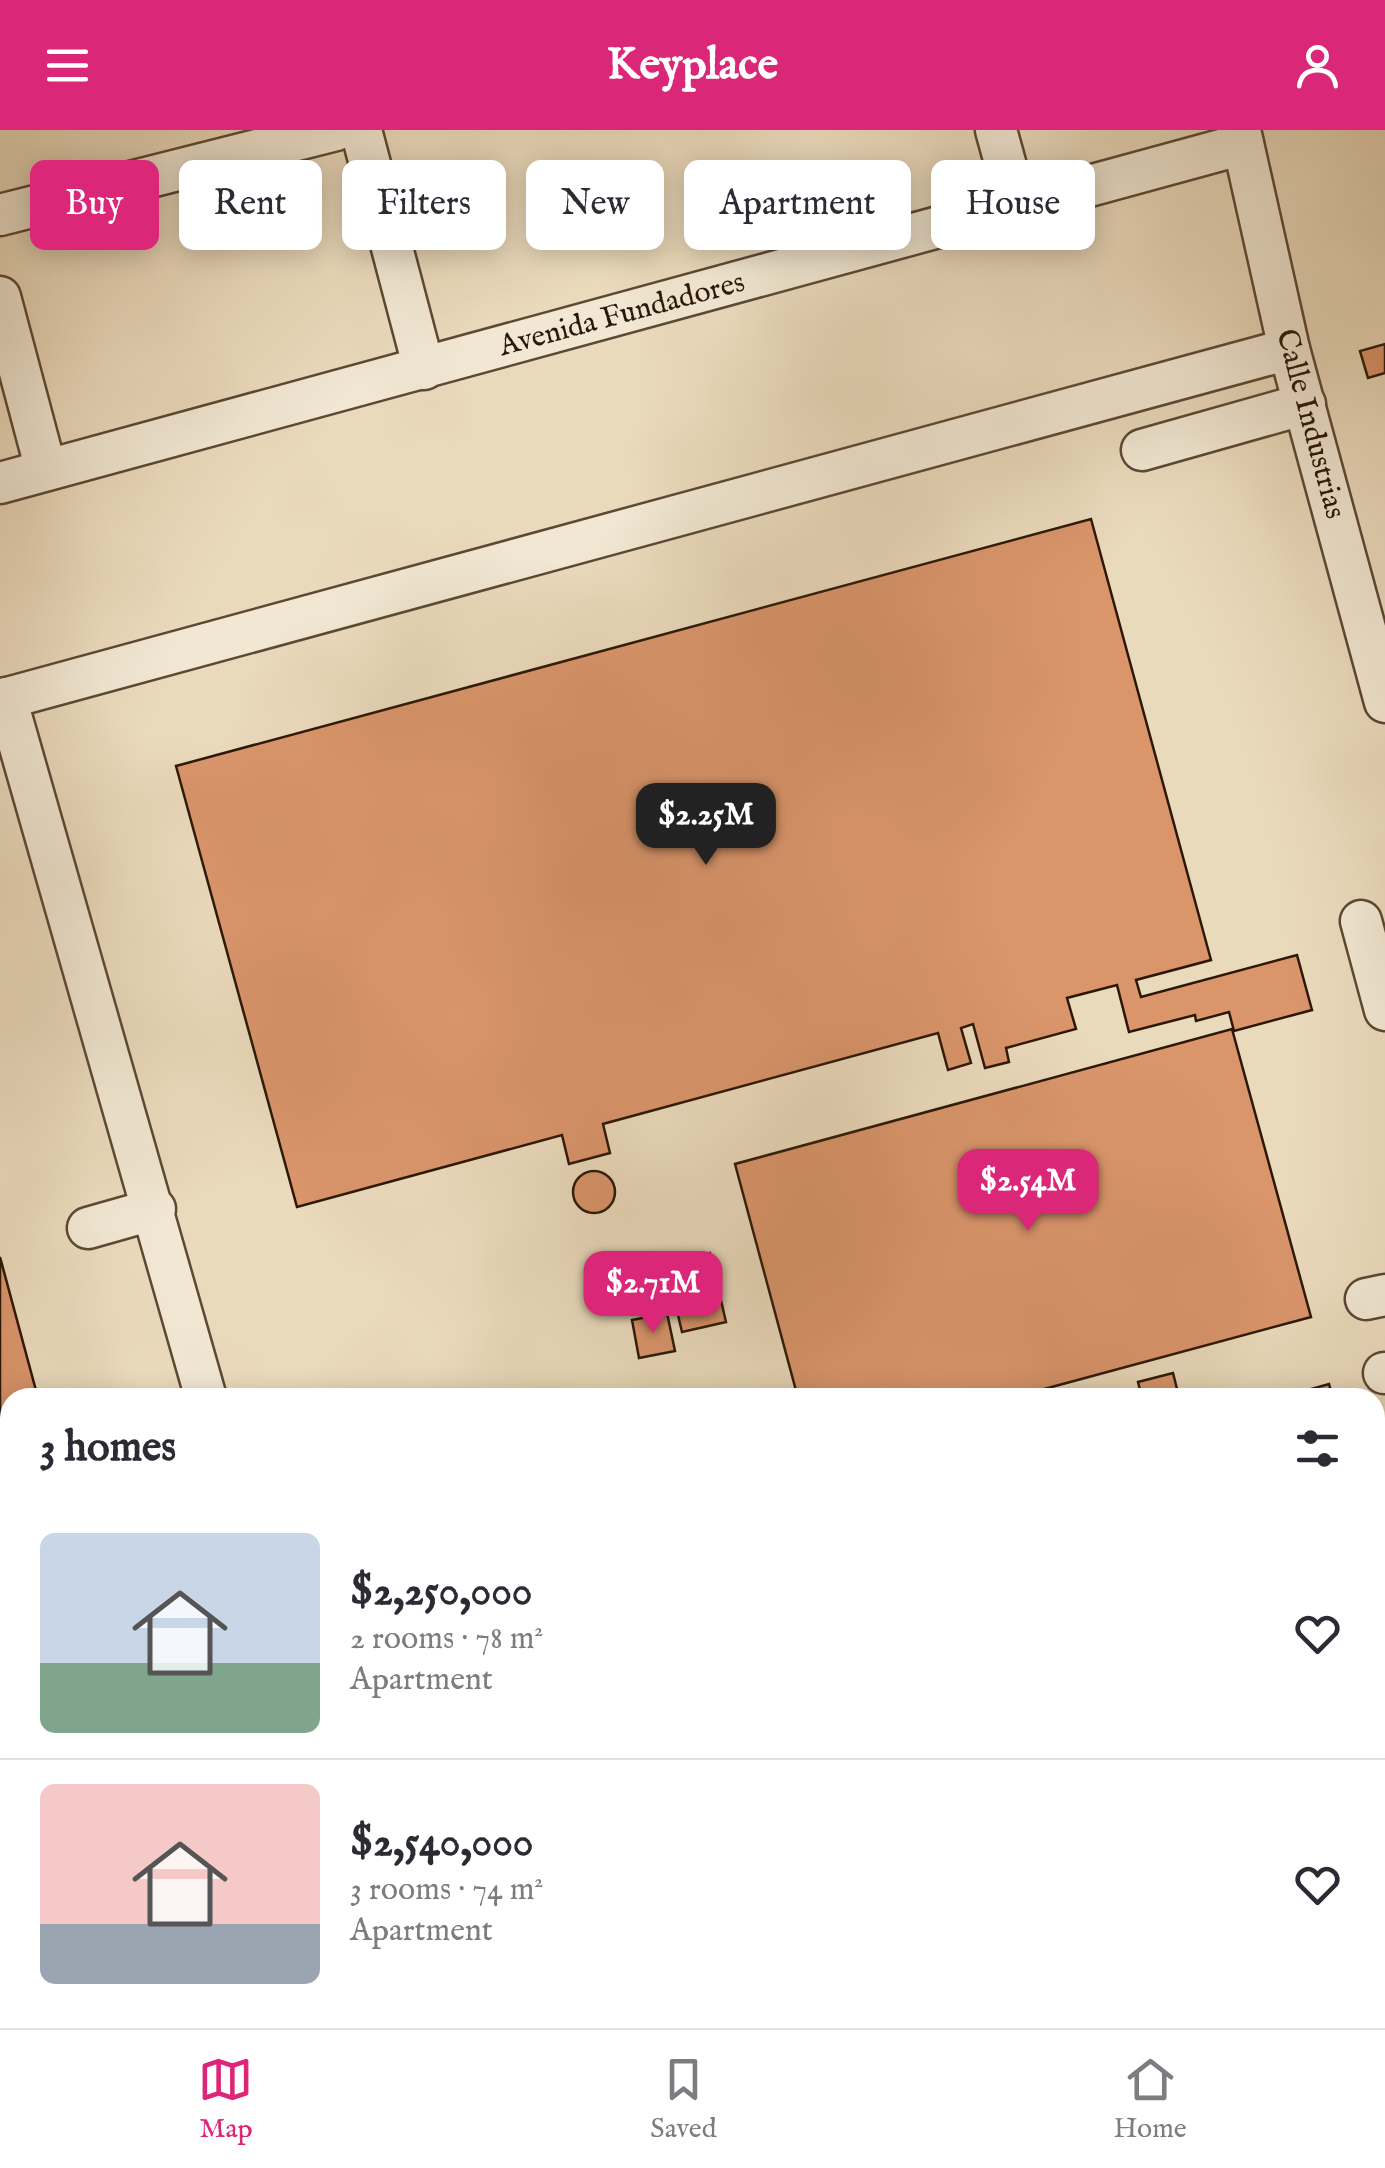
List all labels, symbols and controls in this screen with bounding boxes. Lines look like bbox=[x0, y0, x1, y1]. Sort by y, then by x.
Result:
text: Keyplace bbox=[607, 37, 778, 94]
icon: menu bbox=[40, 38, 95, 93]
icon: person bbox=[1290, 38, 1345, 93]
chip: Buy bbox=[30, 160, 159, 250]
chip: Rent bbox=[179, 160, 322, 250]
chip: Filters bbox=[342, 160, 506, 250]
chip: New bbox=[526, 160, 664, 250]
chip: Apartment bbox=[684, 160, 911, 250]
chip: House bbox=[931, 160, 1095, 250]
street label: Avenida Fundadores bbox=[494, 264, 749, 366]
street label: Calle Industrias bbox=[1266, 325, 1354, 523]
pin: $2.25M bbox=[625, 783, 787, 868]
text: $2.25M bbox=[658, 795, 754, 836]
pin: $2.54M bbox=[947, 1149, 1109, 1234]
text: $2.54M bbox=[980, 1161, 1076, 1202]
pin: $2.71M bbox=[572, 1251, 734, 1336]
text: $2.71M bbox=[606, 1263, 700, 1304]
icon: filters bbox=[1290, 1421, 1345, 1476]
text: 3 homes bbox=[40, 1422, 176, 1475]
text: $2,250,000 bbox=[350, 1566, 532, 1619]
icon: home bbox=[120, 1573, 240, 1693]
icon: heart bbox=[1290, 1606, 1345, 1661]
text: 2 rooms · 78 m² bbox=[350, 1619, 543, 1660]
text: Apartment bbox=[350, 1660, 493, 1701]
text: $2,540,000 bbox=[350, 1817, 533, 1870]
icon: home bbox=[120, 1824, 240, 1944]
icon: heart bbox=[1290, 1857, 1345, 1912]
text: 3 rooms · 74 m² bbox=[350, 1870, 543, 1911]
text: Apartment bbox=[350, 1911, 493, 1952]
tab: Map bbox=[198, 2052, 253, 2147]
tab: Saved bbox=[650, 2052, 717, 2147]
tab: Home bbox=[1113, 2052, 1187, 2147]

